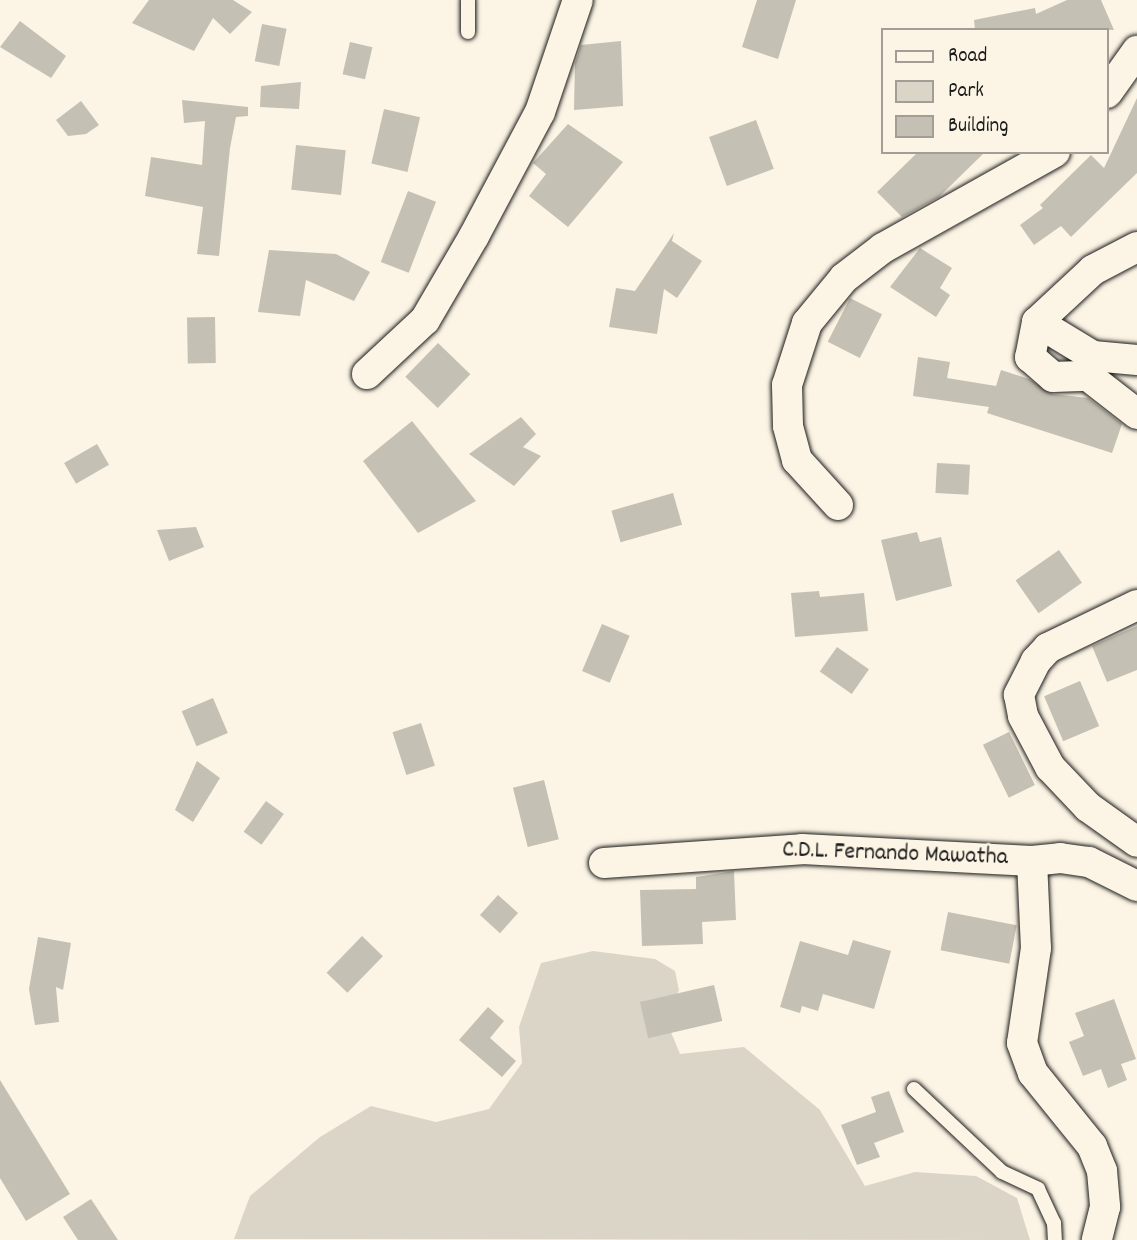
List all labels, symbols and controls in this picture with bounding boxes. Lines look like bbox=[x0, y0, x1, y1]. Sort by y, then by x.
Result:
legend bbox=[881, 28, 1109, 154]
text: Road bbox=[948, 42, 987, 72]
text: Park bbox=[948, 77, 984, 107]
text: Building bbox=[948, 112, 1008, 142]
street label: C.D.L. Fernando Mawatha bbox=[782, 837, 1008, 873]

